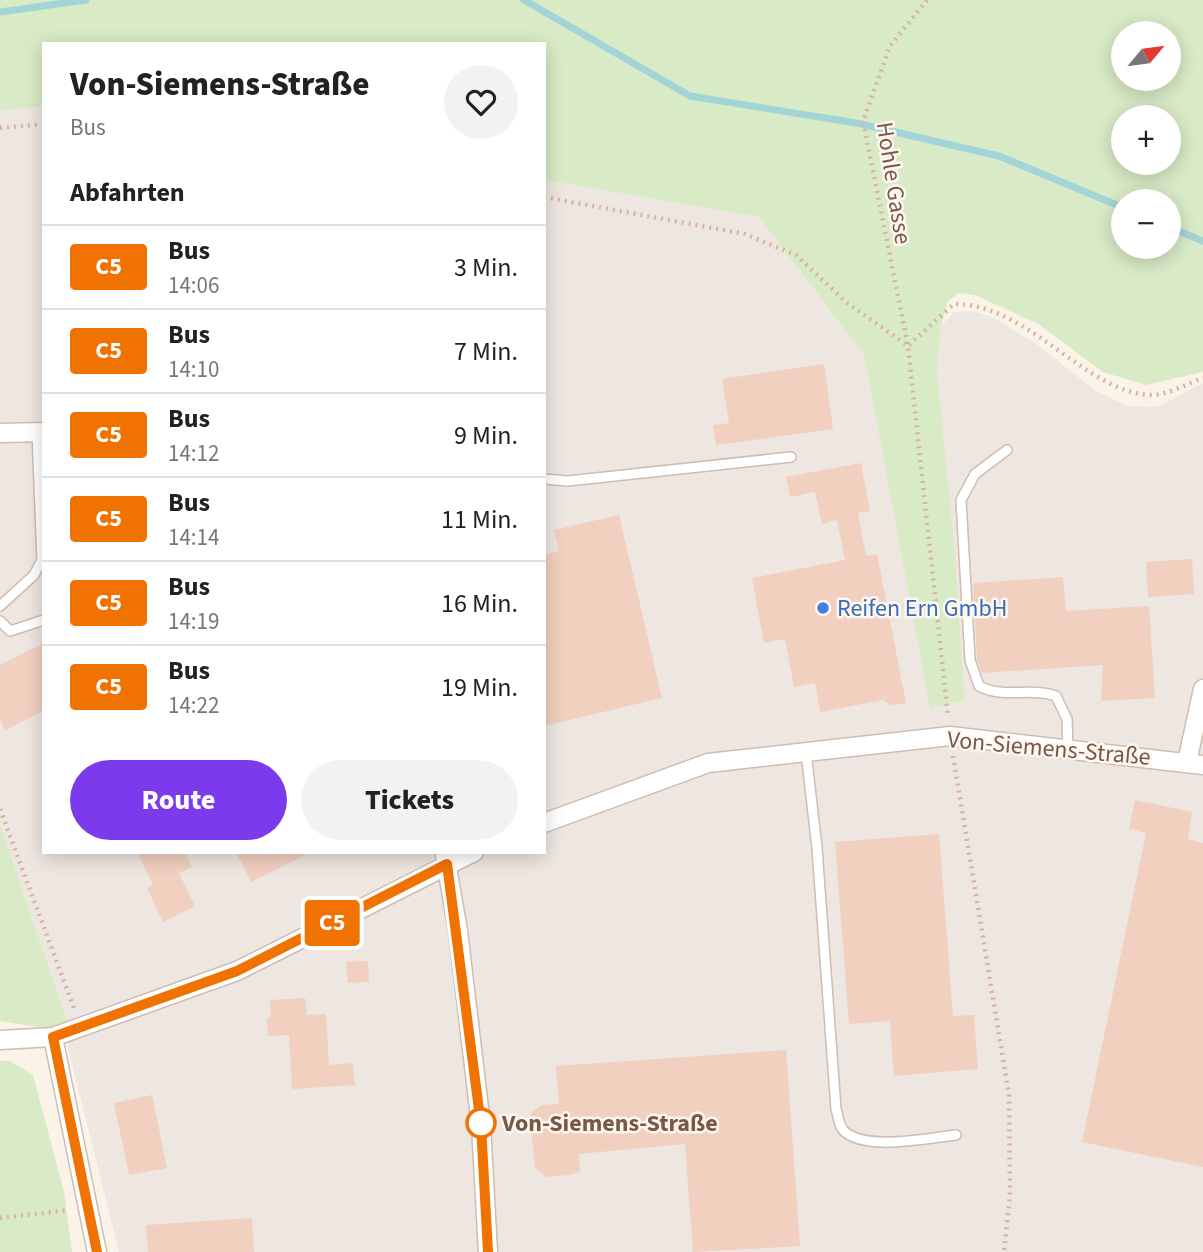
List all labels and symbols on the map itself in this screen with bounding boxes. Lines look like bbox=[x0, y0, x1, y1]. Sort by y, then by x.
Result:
north arrow bbox=[1111, 21, 1181, 91]
street label: Hohle Gasse bbox=[867, 119, 920, 247]
place label: Reifen Ern GmbH bbox=[837, 591, 1007, 626]
marker: Reifen Ern GmbH bbox=[815, 600, 831, 616]
street label: Von-Siemens-Straße bbox=[946, 722, 1152, 775]
line badge: C5 bbox=[300, 900, 364, 946]
place label: Von-Siemens-Straße bbox=[501, 1106, 718, 1141]
marker: Von-Siemens-Straße bbox=[466, 1108, 496, 1138]

